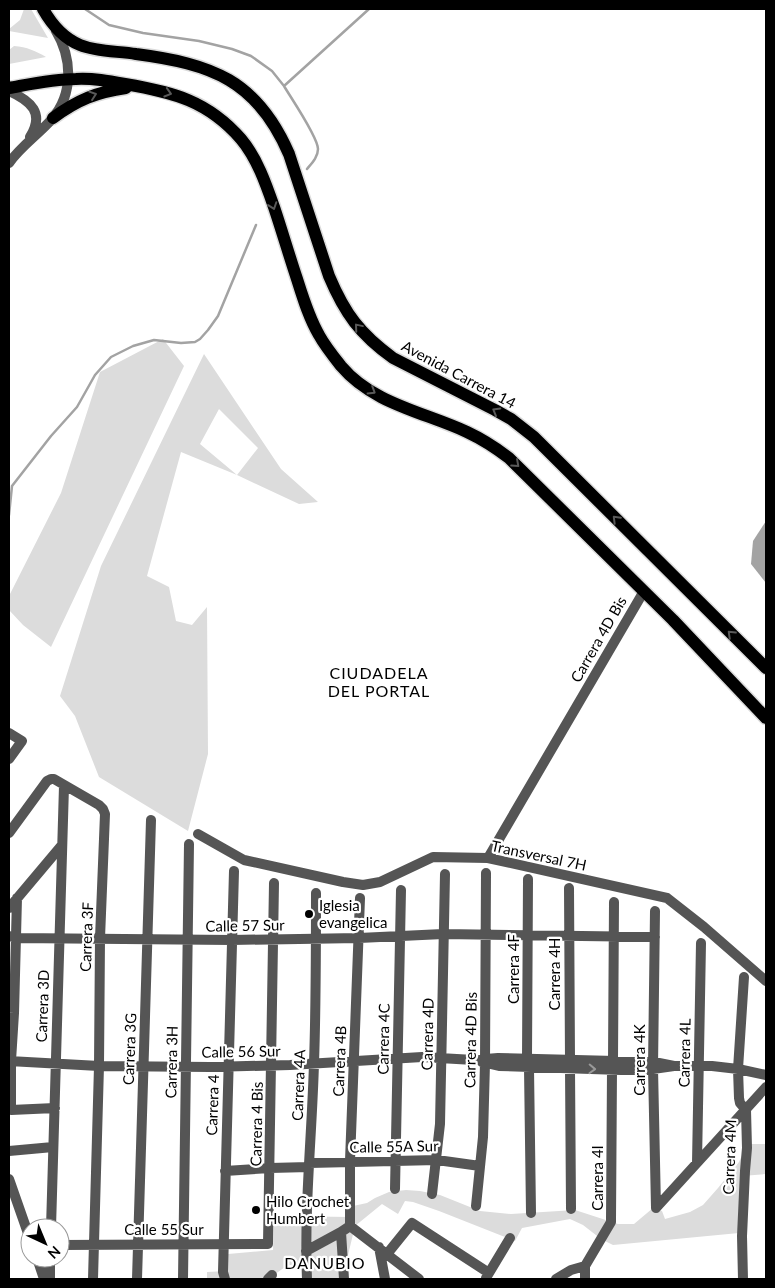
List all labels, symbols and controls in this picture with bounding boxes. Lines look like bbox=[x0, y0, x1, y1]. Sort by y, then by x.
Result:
one-way arrow bbox=[164, 87, 172, 97]
one-way arrow bbox=[89, 91, 97, 101]
one-way arrow bbox=[268, 201, 278, 210]
one-way arrow bbox=[356, 324, 364, 333]
street label: Avenida Carrera 14 bbox=[399, 336, 519, 412]
one-way arrow bbox=[366, 385, 375, 395]
one-way arrow bbox=[493, 407, 502, 417]
one-way arrow bbox=[510, 458, 519, 467]
one-way arrow bbox=[613, 516, 622, 525]
street label: Carrera 4D Bis bbox=[566, 593, 630, 685]
one-way arrow bbox=[728, 631, 737, 640]
district label: CIUDADELA DEL PORTAL bbox=[328, 663, 430, 700]
street label: Transversal 7H bbox=[490, 836, 588, 874]
place label: Iglesia evangelica bbox=[319, 896, 388, 931]
street label: Carrera 3F bbox=[76, 902, 96, 972]
marker: Iglesia evangelica bbox=[303, 908, 315, 920]
street label: Calle 57 Sur bbox=[205, 915, 285, 935]
street label: Carrera 4F bbox=[504, 934, 522, 1004]
street label: Carrera 4H bbox=[545, 938, 563, 1010]
street label: Carrera 3D bbox=[32, 969, 52, 1043]
street label: Carrera 4D Bis bbox=[460, 992, 480, 1088]
street label: Carrera 4D bbox=[417, 997, 437, 1071]
street label: Carrera 4C bbox=[373, 1003, 393, 1075]
street label: Carrera 3G bbox=[119, 1013, 139, 1085]
street label: Carrera 4L bbox=[674, 1018, 694, 1088]
street label: Carrera 4K bbox=[630, 1024, 648, 1096]
street label: Carrera 3H bbox=[161, 1025, 181, 1099]
street label: Carrera 4B bbox=[329, 1025, 349, 1097]
street label: Calle 56 Sur bbox=[201, 1041, 281, 1061]
street label: Carrera 4A bbox=[288, 1048, 308, 1121]
one-way arrow bbox=[588, 1064, 596, 1075]
street label: Carrera 4 bbox=[202, 1074, 222, 1136]
street label: Carrera 4 Bis bbox=[246, 1081, 266, 1167]
street label: Carrera 4M bbox=[719, 1119, 739, 1195]
street label: Calle 55A Sur bbox=[349, 1136, 439, 1156]
street label: Carrera 4I bbox=[588, 1145, 606, 1211]
place label: Hilo Crochet Humbert bbox=[266, 1192, 350, 1227]
marker: Hilo Crochet Humbert bbox=[250, 1204, 262, 1216]
north arrow bbox=[20, 1218, 70, 1268]
street label: Calle 55 Sur bbox=[124, 1220, 204, 1238]
text: N bbox=[45, 1243, 64, 1263]
district label: DANUBIO bbox=[284, 1253, 366, 1272]

